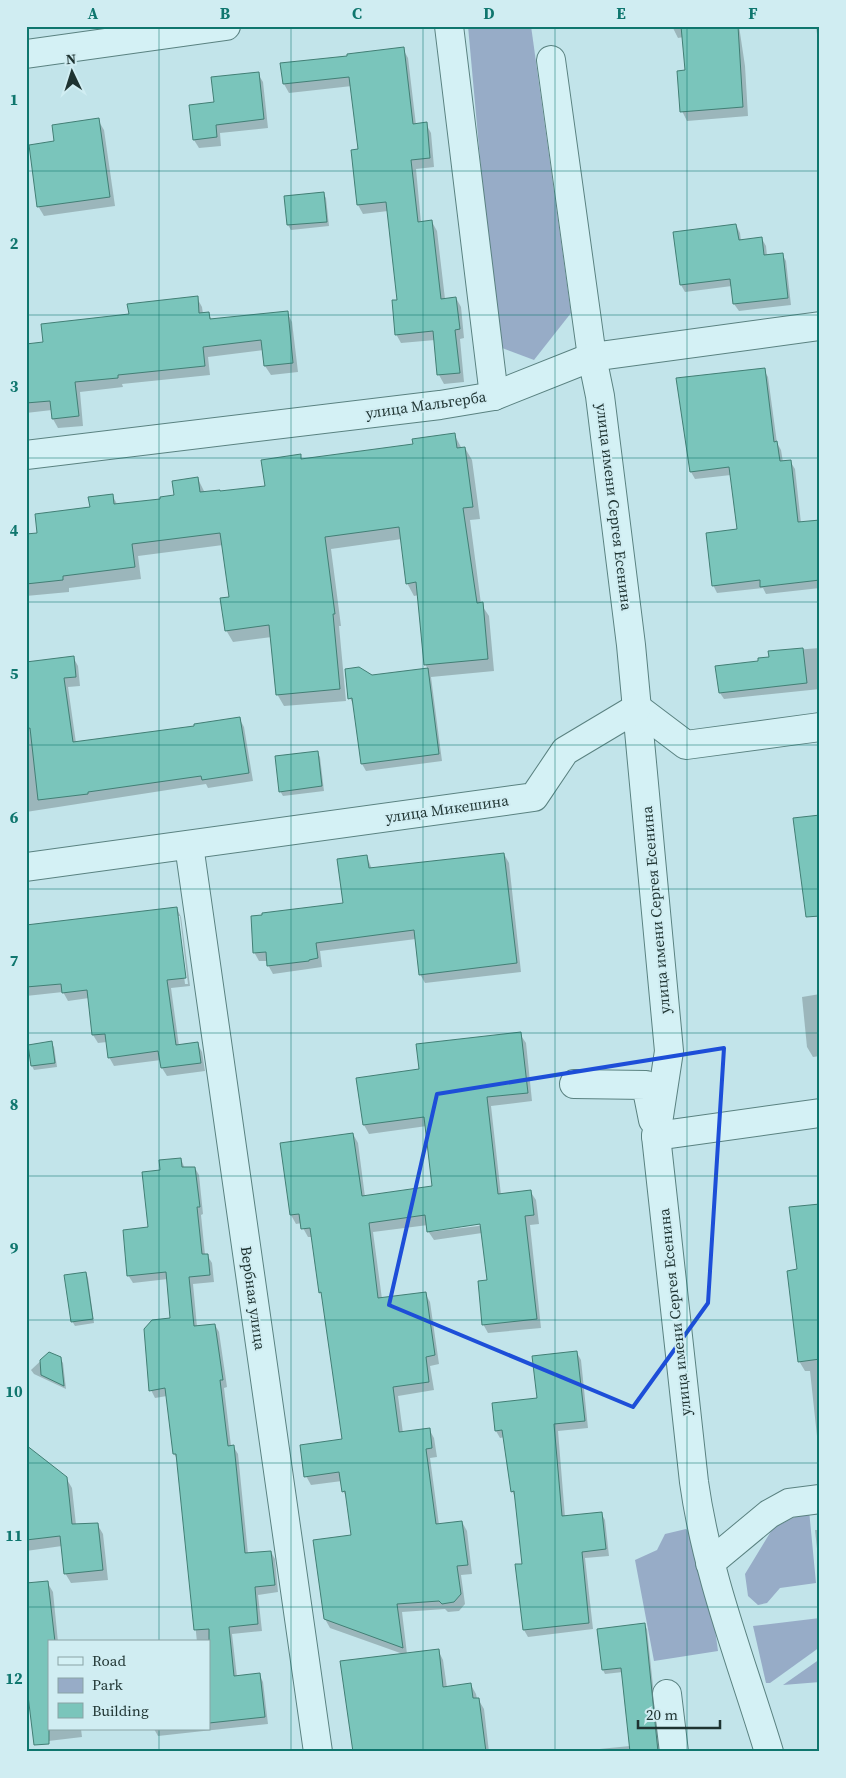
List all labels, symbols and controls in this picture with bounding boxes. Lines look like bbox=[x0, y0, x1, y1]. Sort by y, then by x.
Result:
text: A bbox=[88, 2, 99, 24]
text: B bbox=[220, 2, 231, 24]
text: C bbox=[352, 2, 362, 24]
text: D bbox=[483, 2, 495, 24]
text: E bbox=[616, 2, 626, 24]
text: F bbox=[748, 2, 758, 24]
north arrow bbox=[48, 48, 98, 98]
text: N bbox=[65, 49, 77, 69]
text: 1 bbox=[10, 88, 18, 110]
text: 2 bbox=[10, 232, 19, 254]
text: 3 bbox=[10, 375, 19, 397]
street label: улица Мальгерба bbox=[364, 386, 488, 423]
street label: улица имени Сергея Есенина bbox=[591, 402, 638, 612]
text: 4 bbox=[10, 519, 19, 541]
text: 5 bbox=[10, 662, 19, 684]
street label: улица Микешина bbox=[384, 789, 510, 828]
street label: улица имени Сергея Есенина bbox=[636, 805, 675, 1015]
text: 6 bbox=[10, 806, 19, 828]
text: 7 bbox=[10, 949, 19, 971]
text: 8 bbox=[10, 1093, 18, 1115]
street label: улица имени Сергея Есенина bbox=[653, 1207, 696, 1417]
text: 9 bbox=[10, 1237, 19, 1259]
street label: Вербная улица bbox=[236, 1245, 271, 1352]
text: 10 bbox=[5, 1380, 23, 1402]
text: 11 bbox=[5, 1524, 23, 1546]
legend bbox=[48, 1640, 210, 1730]
text: Road bbox=[92, 1650, 126, 1671]
text: 12 bbox=[5, 1667, 23, 1689]
text: Park bbox=[92, 1674, 124, 1695]
scale bar bbox=[638, 1698, 721, 1730]
text: Building bbox=[92, 1700, 149, 1721]
text: 20 m bbox=[646, 1704, 678, 1725]

